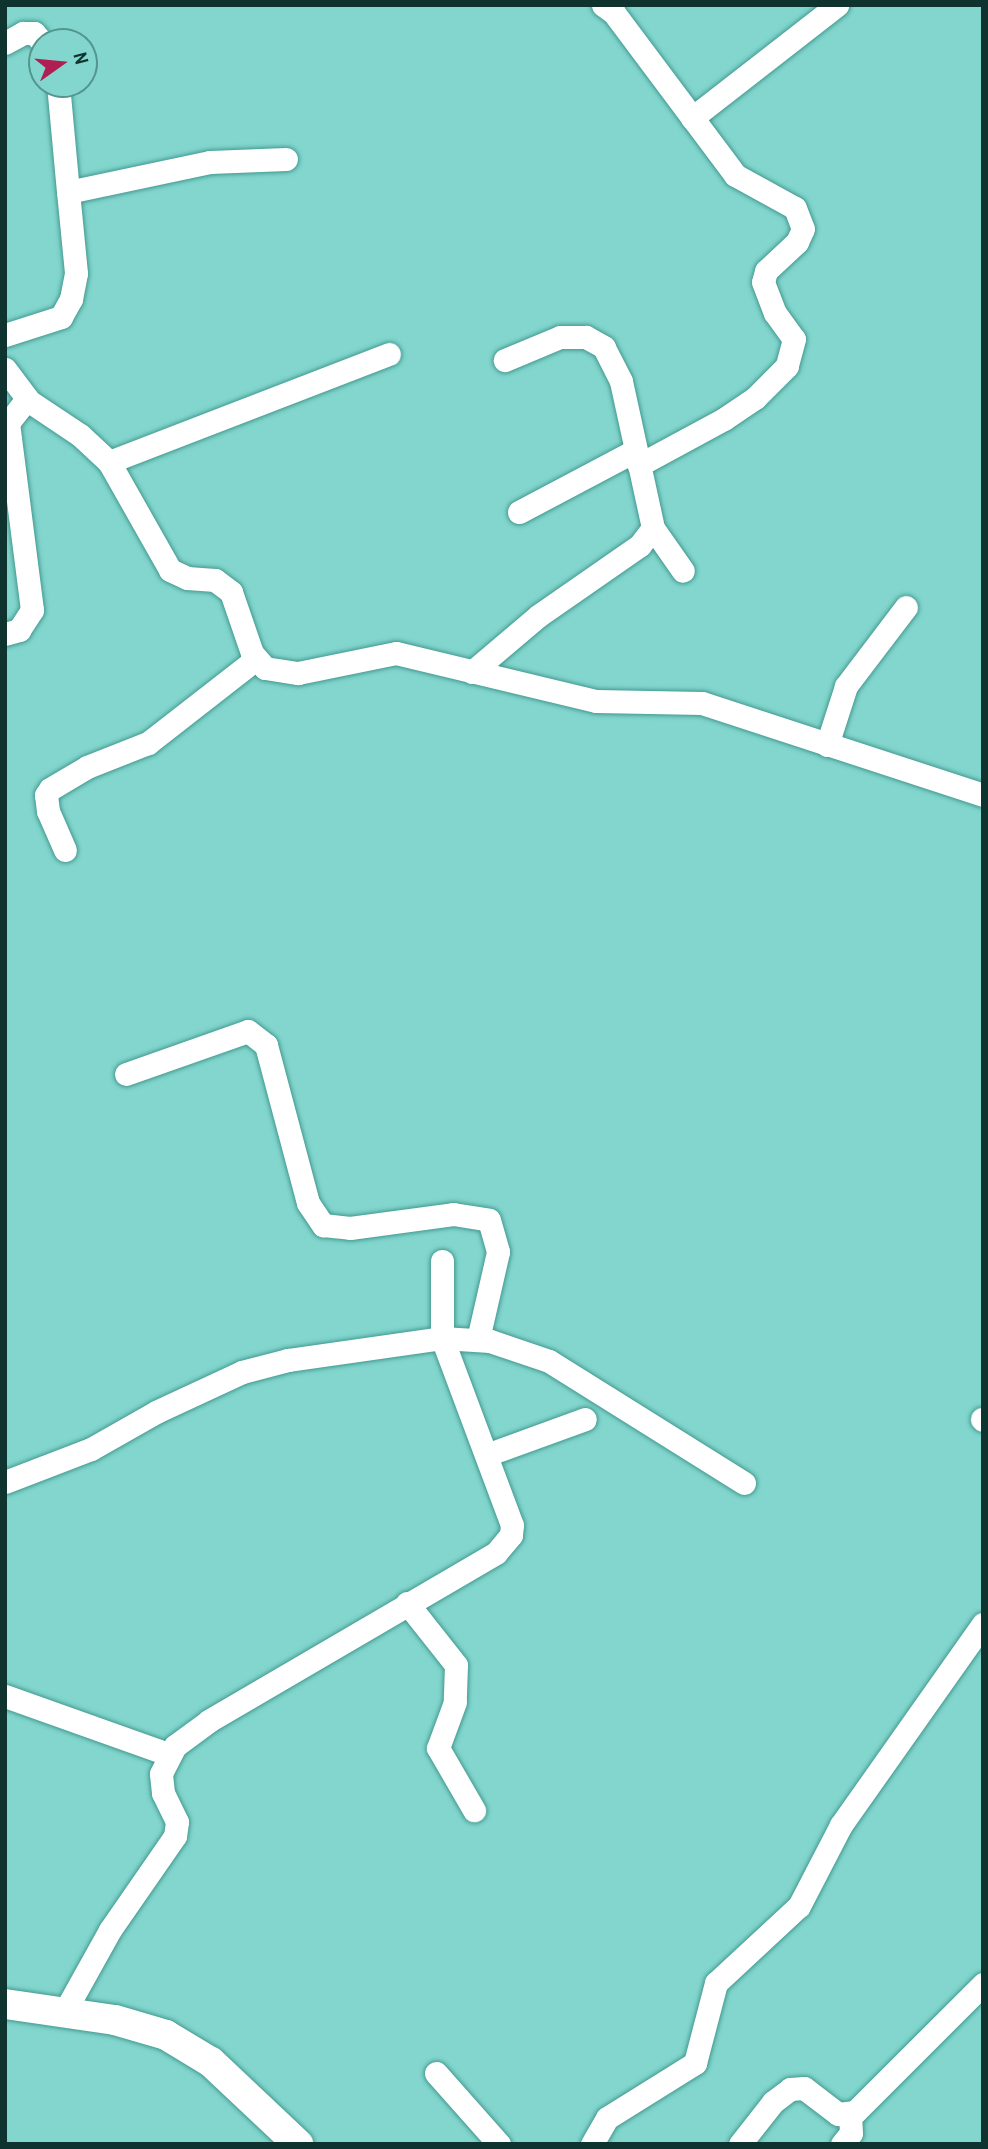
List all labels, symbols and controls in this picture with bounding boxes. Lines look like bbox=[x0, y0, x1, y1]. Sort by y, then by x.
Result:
north arrow bbox=[28, 28, 98, 98]
text: N bbox=[67, 49, 95, 67]

